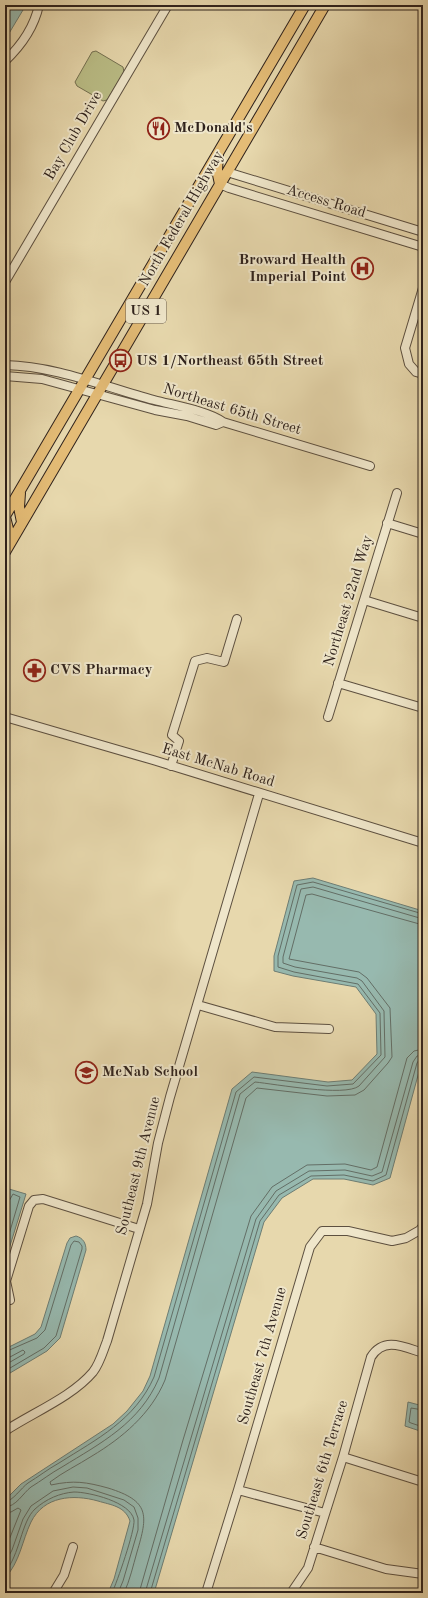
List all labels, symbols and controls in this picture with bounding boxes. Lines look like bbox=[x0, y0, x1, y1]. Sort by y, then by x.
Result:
street label: Bay Club Drive bbox=[43, 89, 105, 183]
restaurant icon: McDonald's bbox=[146, 115, 172, 141]
place label: McDonald's bbox=[174, 121, 252, 136]
street label: North Federal Highway bbox=[137, 149, 227, 289]
street label: Access Road bbox=[285, 183, 368, 221]
place label: Broward Health Imperial Point bbox=[239, 253, 347, 285]
hospital icon: Broward Health Imperial Point bbox=[349, 256, 375, 282]
road number: US 1 bbox=[126, 299, 166, 323]
bus stop icon: US 1/Northeast 65th Street bbox=[108, 348, 134, 374]
place label: US 1/Northeast 65th Street bbox=[136, 354, 324, 369]
street label: Northeast 65th Street bbox=[161, 382, 303, 438]
street label: Northeast 22nd Way bbox=[322, 534, 376, 668]
pharmacy icon: CVS Pharmacy bbox=[22, 657, 48, 683]
place label: CVS Pharmacy bbox=[50, 663, 153, 678]
street label: East McNab Road bbox=[160, 742, 276, 790]
school or university icon: McNab School bbox=[74, 1059, 100, 1085]
place label: McNab School bbox=[102, 1065, 198, 1080]
street label: Southeast 9th Avenue bbox=[114, 1095, 164, 1237]
street label: Southeast 7th Avenue bbox=[236, 1285, 290, 1427]
street label: Southeast 6th Terrace bbox=[295, 1399, 351, 1541]

